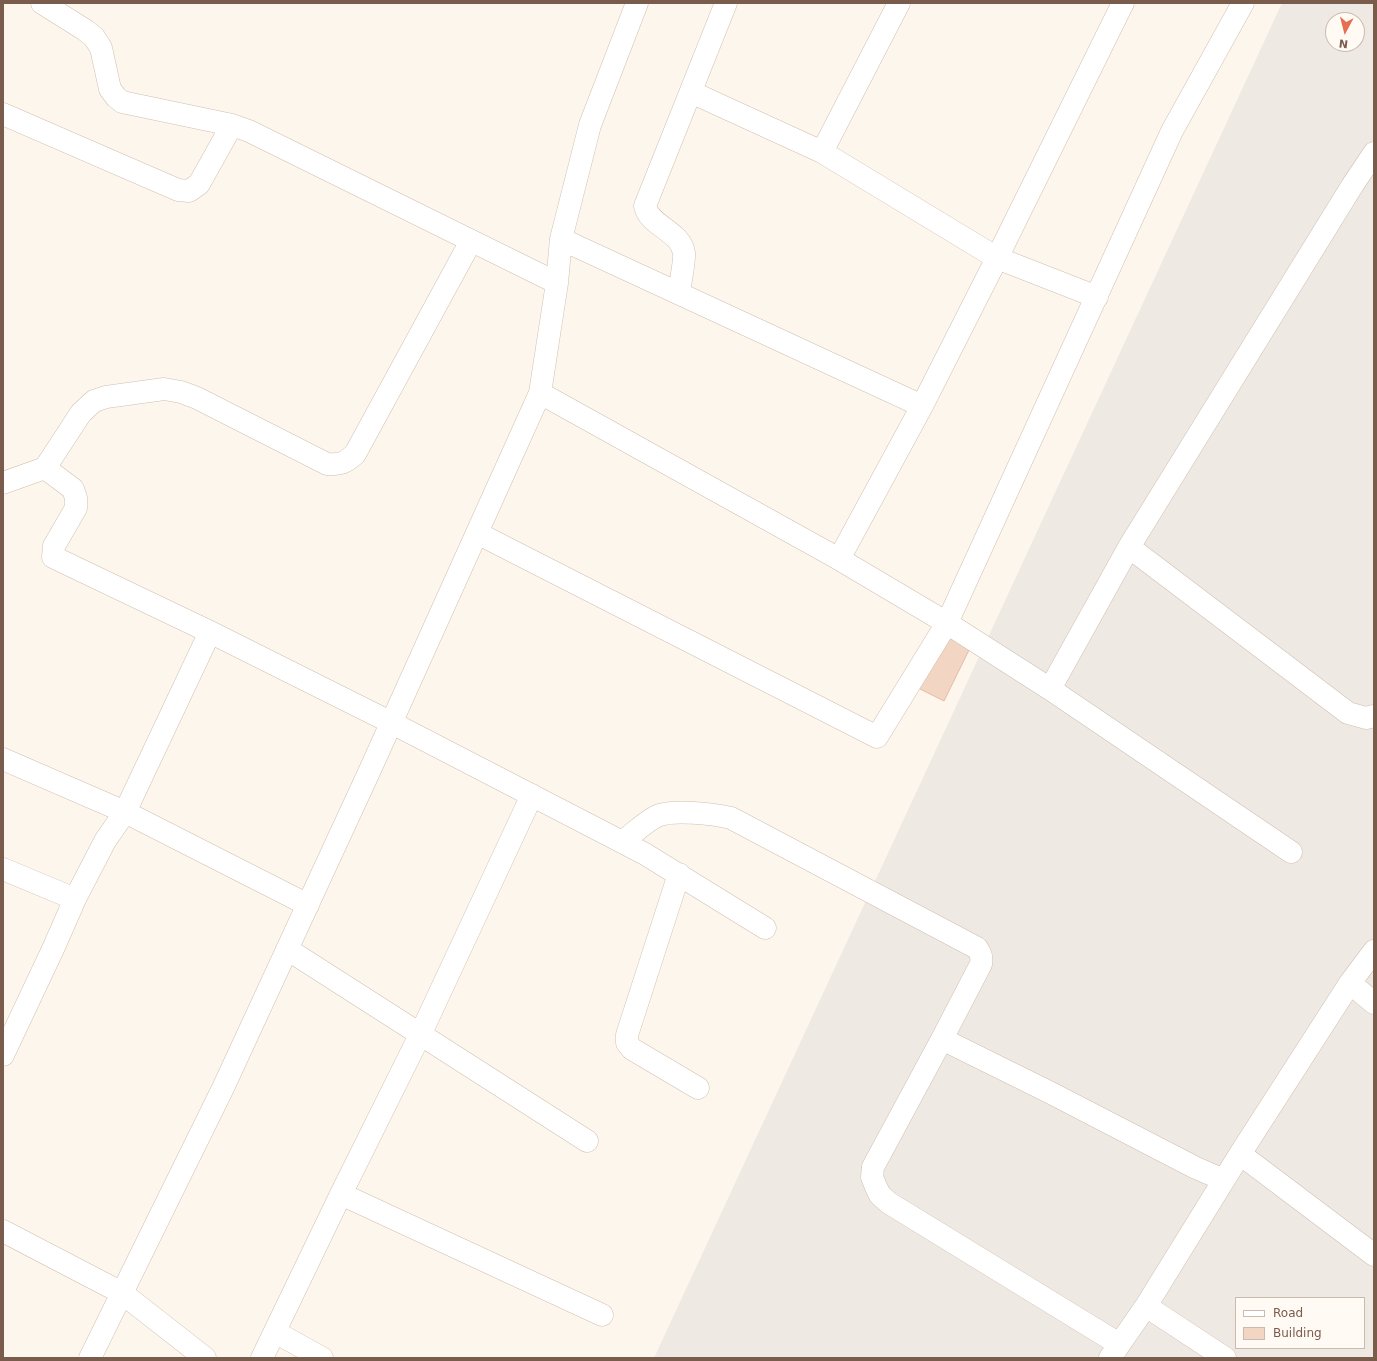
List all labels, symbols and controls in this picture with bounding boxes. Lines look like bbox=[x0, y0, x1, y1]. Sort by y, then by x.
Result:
north arrow bbox=[1325, 12, 1365, 52]
text: N bbox=[1338, 36, 1349, 50]
legend bbox=[1235, 1297, 1365, 1349]
text: Road bbox=[1273, 1306, 1303, 1320]
text: Building bbox=[1273, 1326, 1322, 1340]

